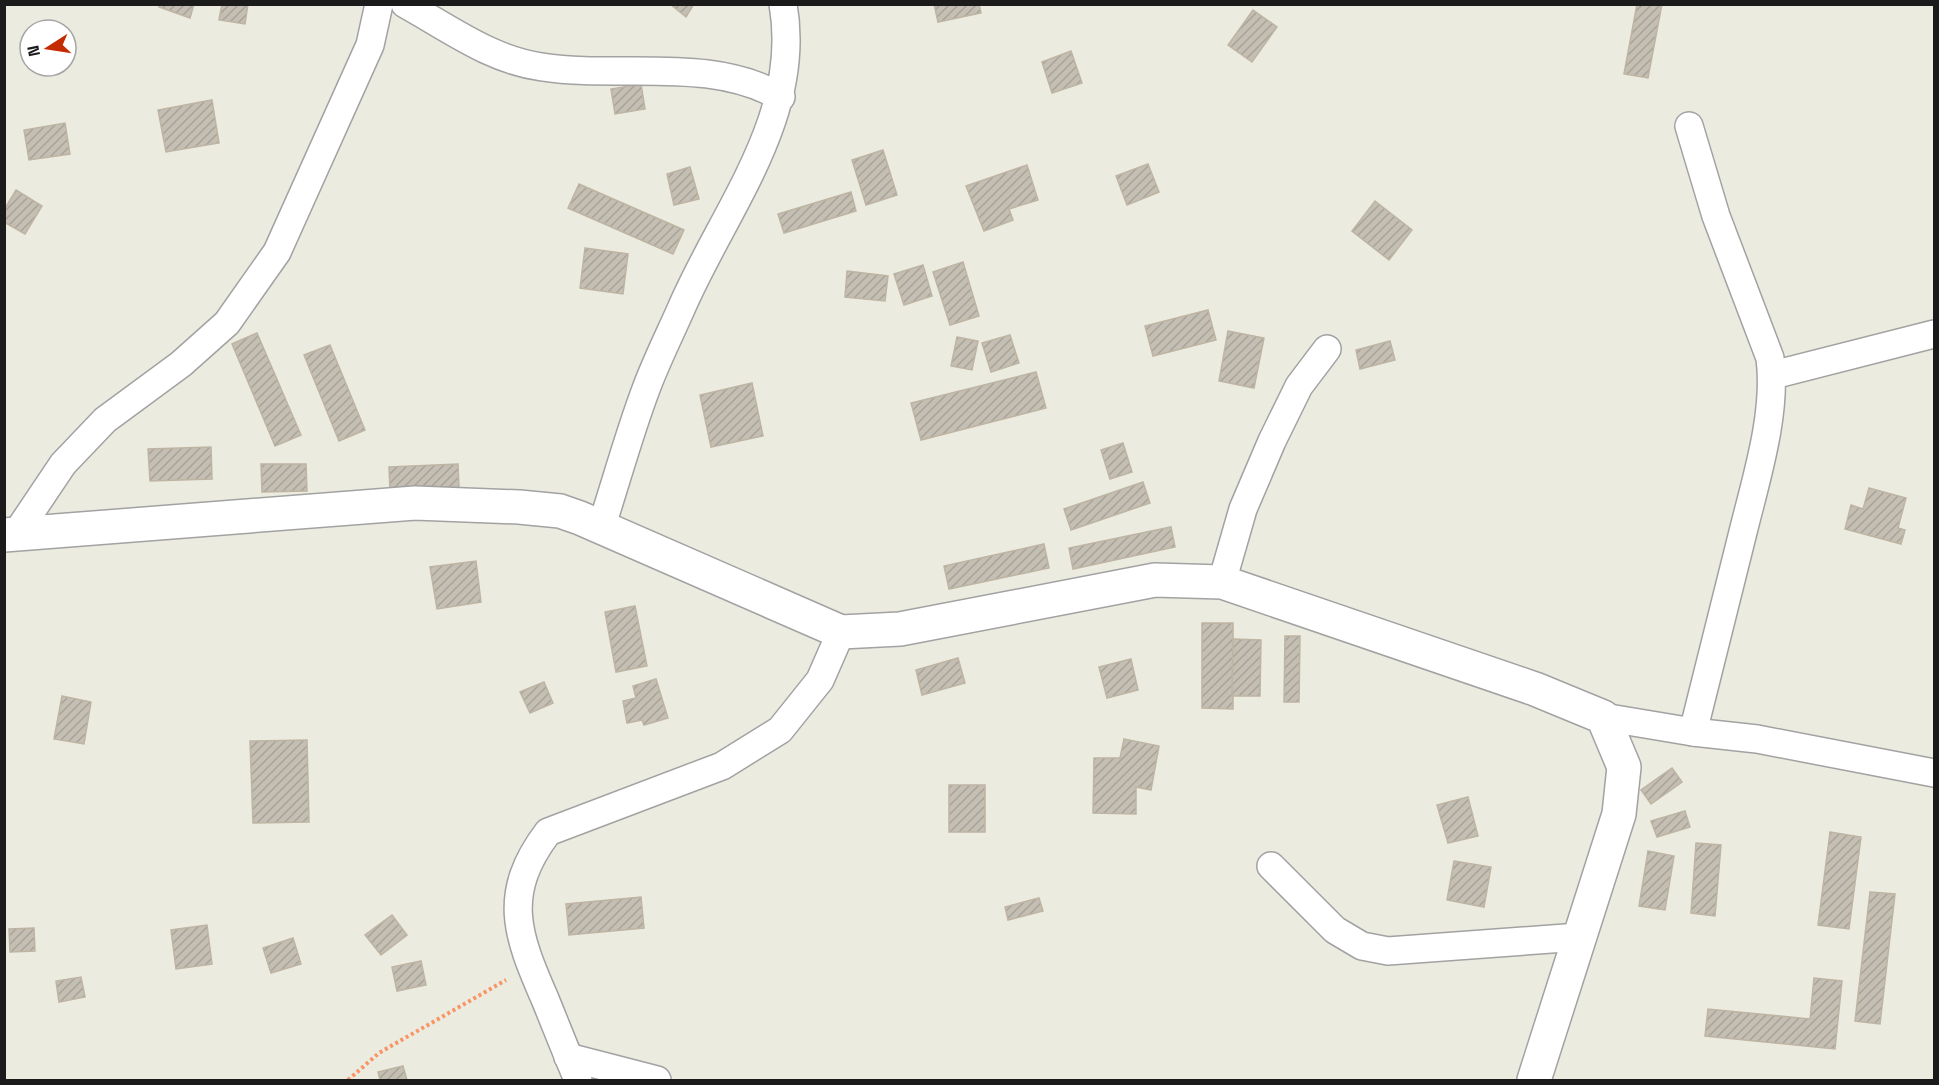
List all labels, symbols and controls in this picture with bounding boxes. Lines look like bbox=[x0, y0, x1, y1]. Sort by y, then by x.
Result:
north arrow bbox=[18, 18, 78, 78]
text: N bbox=[22, 44, 45, 58]

